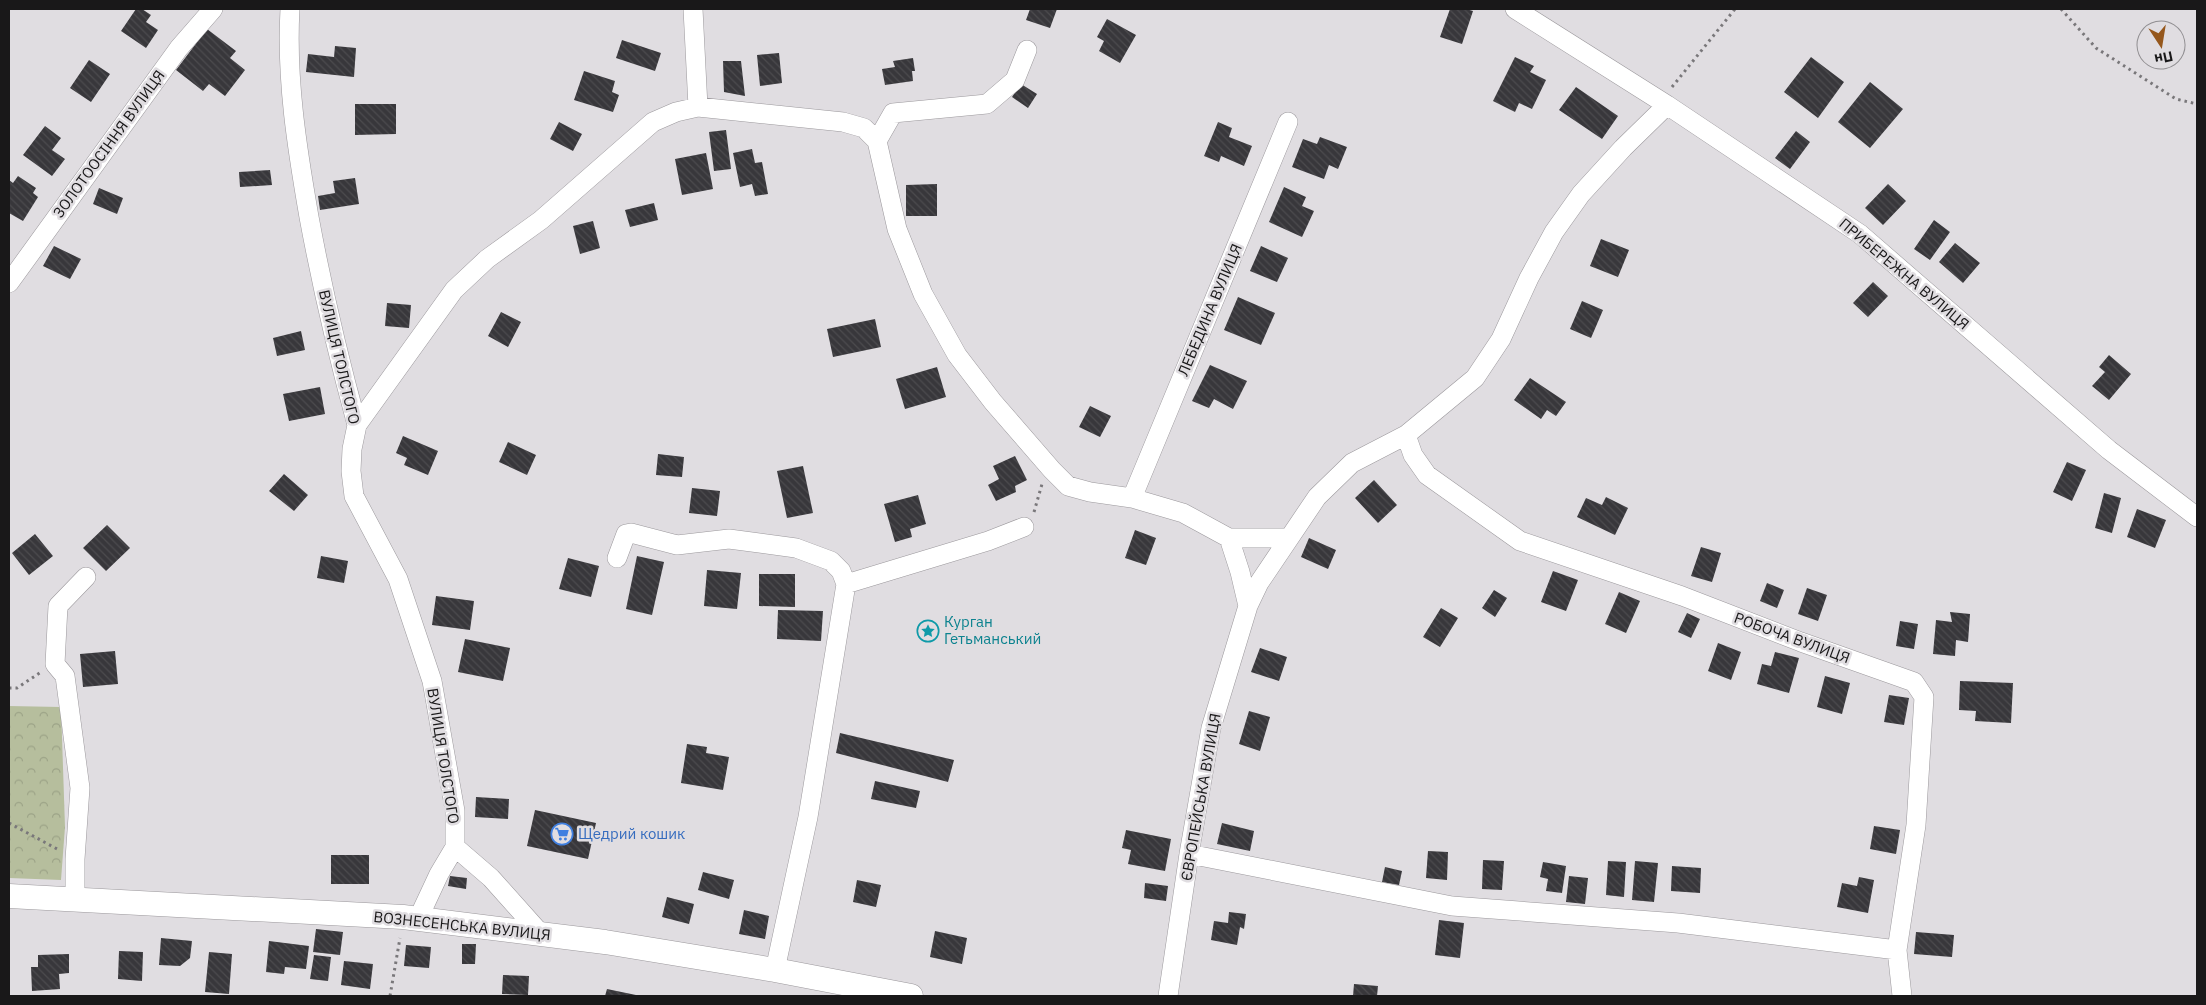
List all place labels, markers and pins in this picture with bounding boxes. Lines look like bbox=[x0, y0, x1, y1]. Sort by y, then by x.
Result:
place label: Курган Гетьманський bbox=[944, 612, 1041, 648]
place icon: Курган Гетьманський bbox=[916, 619, 940, 643]
supermarket icon: Щедрий кошик bbox=[550, 822, 574, 846]
place label: Щедрий кошик bbox=[578, 824, 685, 843]

